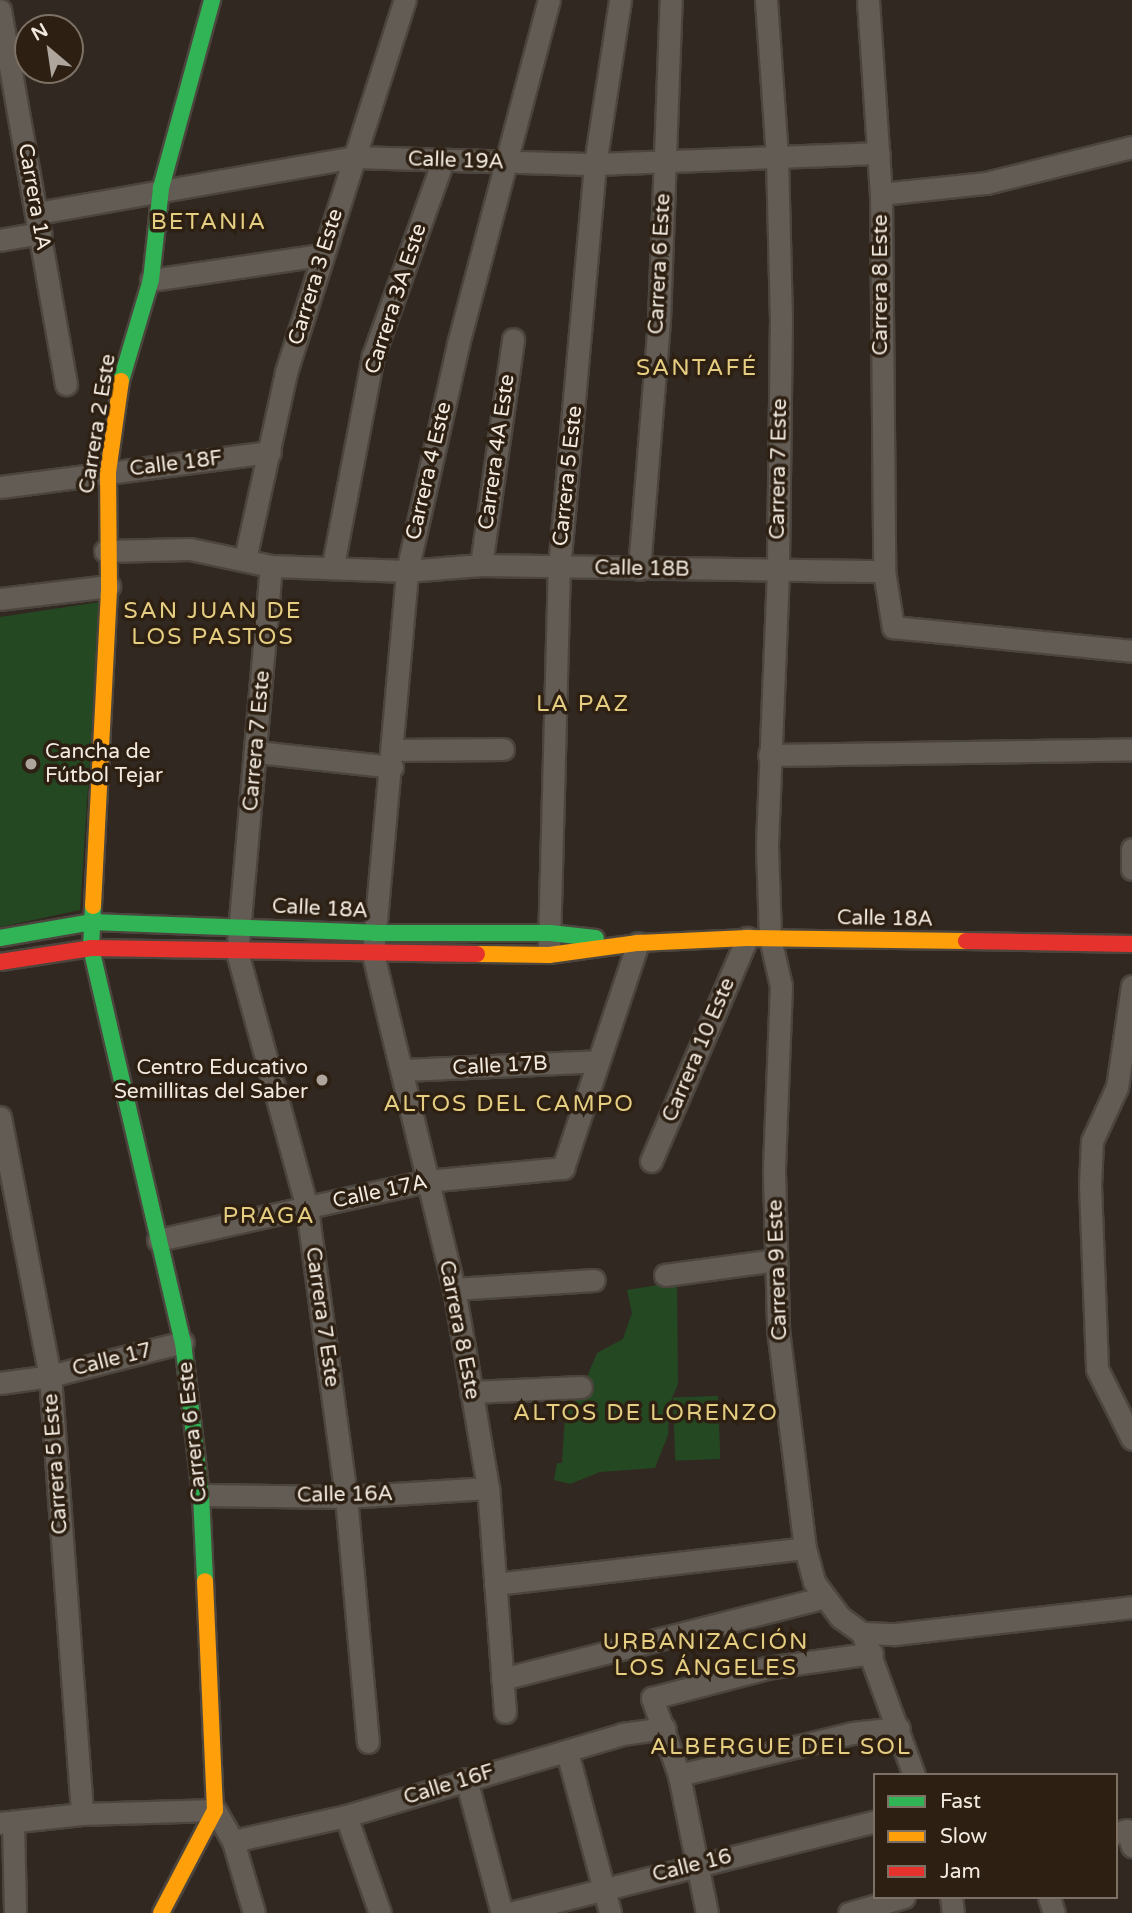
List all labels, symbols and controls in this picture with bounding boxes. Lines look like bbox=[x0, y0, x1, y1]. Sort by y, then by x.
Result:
north arrow bbox=[14, 14, 84, 84]
text: N bbox=[28, 19, 52, 46]
street label: Carrera 1A bbox=[12, 142, 56, 252]
street label: Calle 19A bbox=[407, 147, 505, 175]
street label: Carrera 6 Este bbox=[644, 193, 676, 335]
street label: Carrera 3 Este bbox=[283, 206, 349, 348]
district label: BETANIA bbox=[152, 208, 266, 236]
street label: Carrera 8 Este bbox=[868, 214, 894, 356]
street label: Carrera 3A Este bbox=[360, 221, 432, 377]
street label: Carrera 2 Este bbox=[75, 352, 121, 496]
district label: SANTAFÉ bbox=[637, 354, 757, 382]
street label: Carrera 4A Este bbox=[474, 373, 520, 531]
street label: Carrera 7 Este bbox=[765, 398, 793, 540]
street label: Carrera 4 Este bbox=[401, 399, 457, 543]
street label: Carrera 5 Este bbox=[548, 405, 588, 547]
street label: Calle 18F bbox=[128, 446, 224, 482]
street label: Calle 18B bbox=[594, 556, 690, 582]
district label: SAN JUAN DE LOS PASTOS bbox=[125, 597, 301, 651]
street label: Carrera 7 Este bbox=[238, 670, 276, 812]
district label: LA PAZ bbox=[537, 690, 629, 718]
place label: Cancha de Fútbol Tejar bbox=[45, 739, 163, 789]
marker: Cancha de Fútbol Tejar bbox=[23, 756, 39, 772]
street label: Calle 18A bbox=[271, 894, 369, 924]
street label: Calle 18A bbox=[837, 906, 933, 932]
street label: Carrera 10 Este bbox=[657, 974, 741, 1126]
street label: Calle 17B bbox=[452, 1051, 548, 1081]
place label: Centro Educativo Semillitas del Saber bbox=[114, 1055, 308, 1105]
marker: Centro Educativo Semillitas del Saber bbox=[314, 1072, 330, 1088]
district label: ALTOS DEL CAMPO bbox=[385, 1090, 633, 1118]
street label: Calle 17A bbox=[330, 1170, 430, 1214]
street label: Carrera 9 Este bbox=[763, 1199, 793, 1341]
district label: PRAGA bbox=[223, 1202, 315, 1230]
street label: Carrera 7 Este bbox=[300, 1245, 344, 1389]
street label: Carrera 8 Este bbox=[433, 1258, 485, 1402]
street label: Calle 17 bbox=[70, 1338, 154, 1382]
street label: Carrera 6 Este bbox=[173, 1361, 213, 1503]
street label: Carrera 5 Este bbox=[39, 1393, 73, 1535]
district label: ALTOS DE LORENZO bbox=[515, 1399, 777, 1427]
street label: Calle 16A bbox=[297, 1482, 393, 1508]
district label: URBANIZACIÓN LOS ÁNGELES bbox=[604, 1628, 808, 1682]
district label: ALBERGUE DEL SOL bbox=[652, 1733, 910, 1761]
street label: Calle 16F bbox=[401, 1759, 497, 1811]
legend bbox=[873, 1773, 1118, 1899]
text: Fast bbox=[940, 1789, 981, 1814]
text: Slow bbox=[940, 1824, 987, 1849]
street label: Calle 16 bbox=[650, 1844, 734, 1888]
text: Jam bbox=[940, 1859, 981, 1884]

